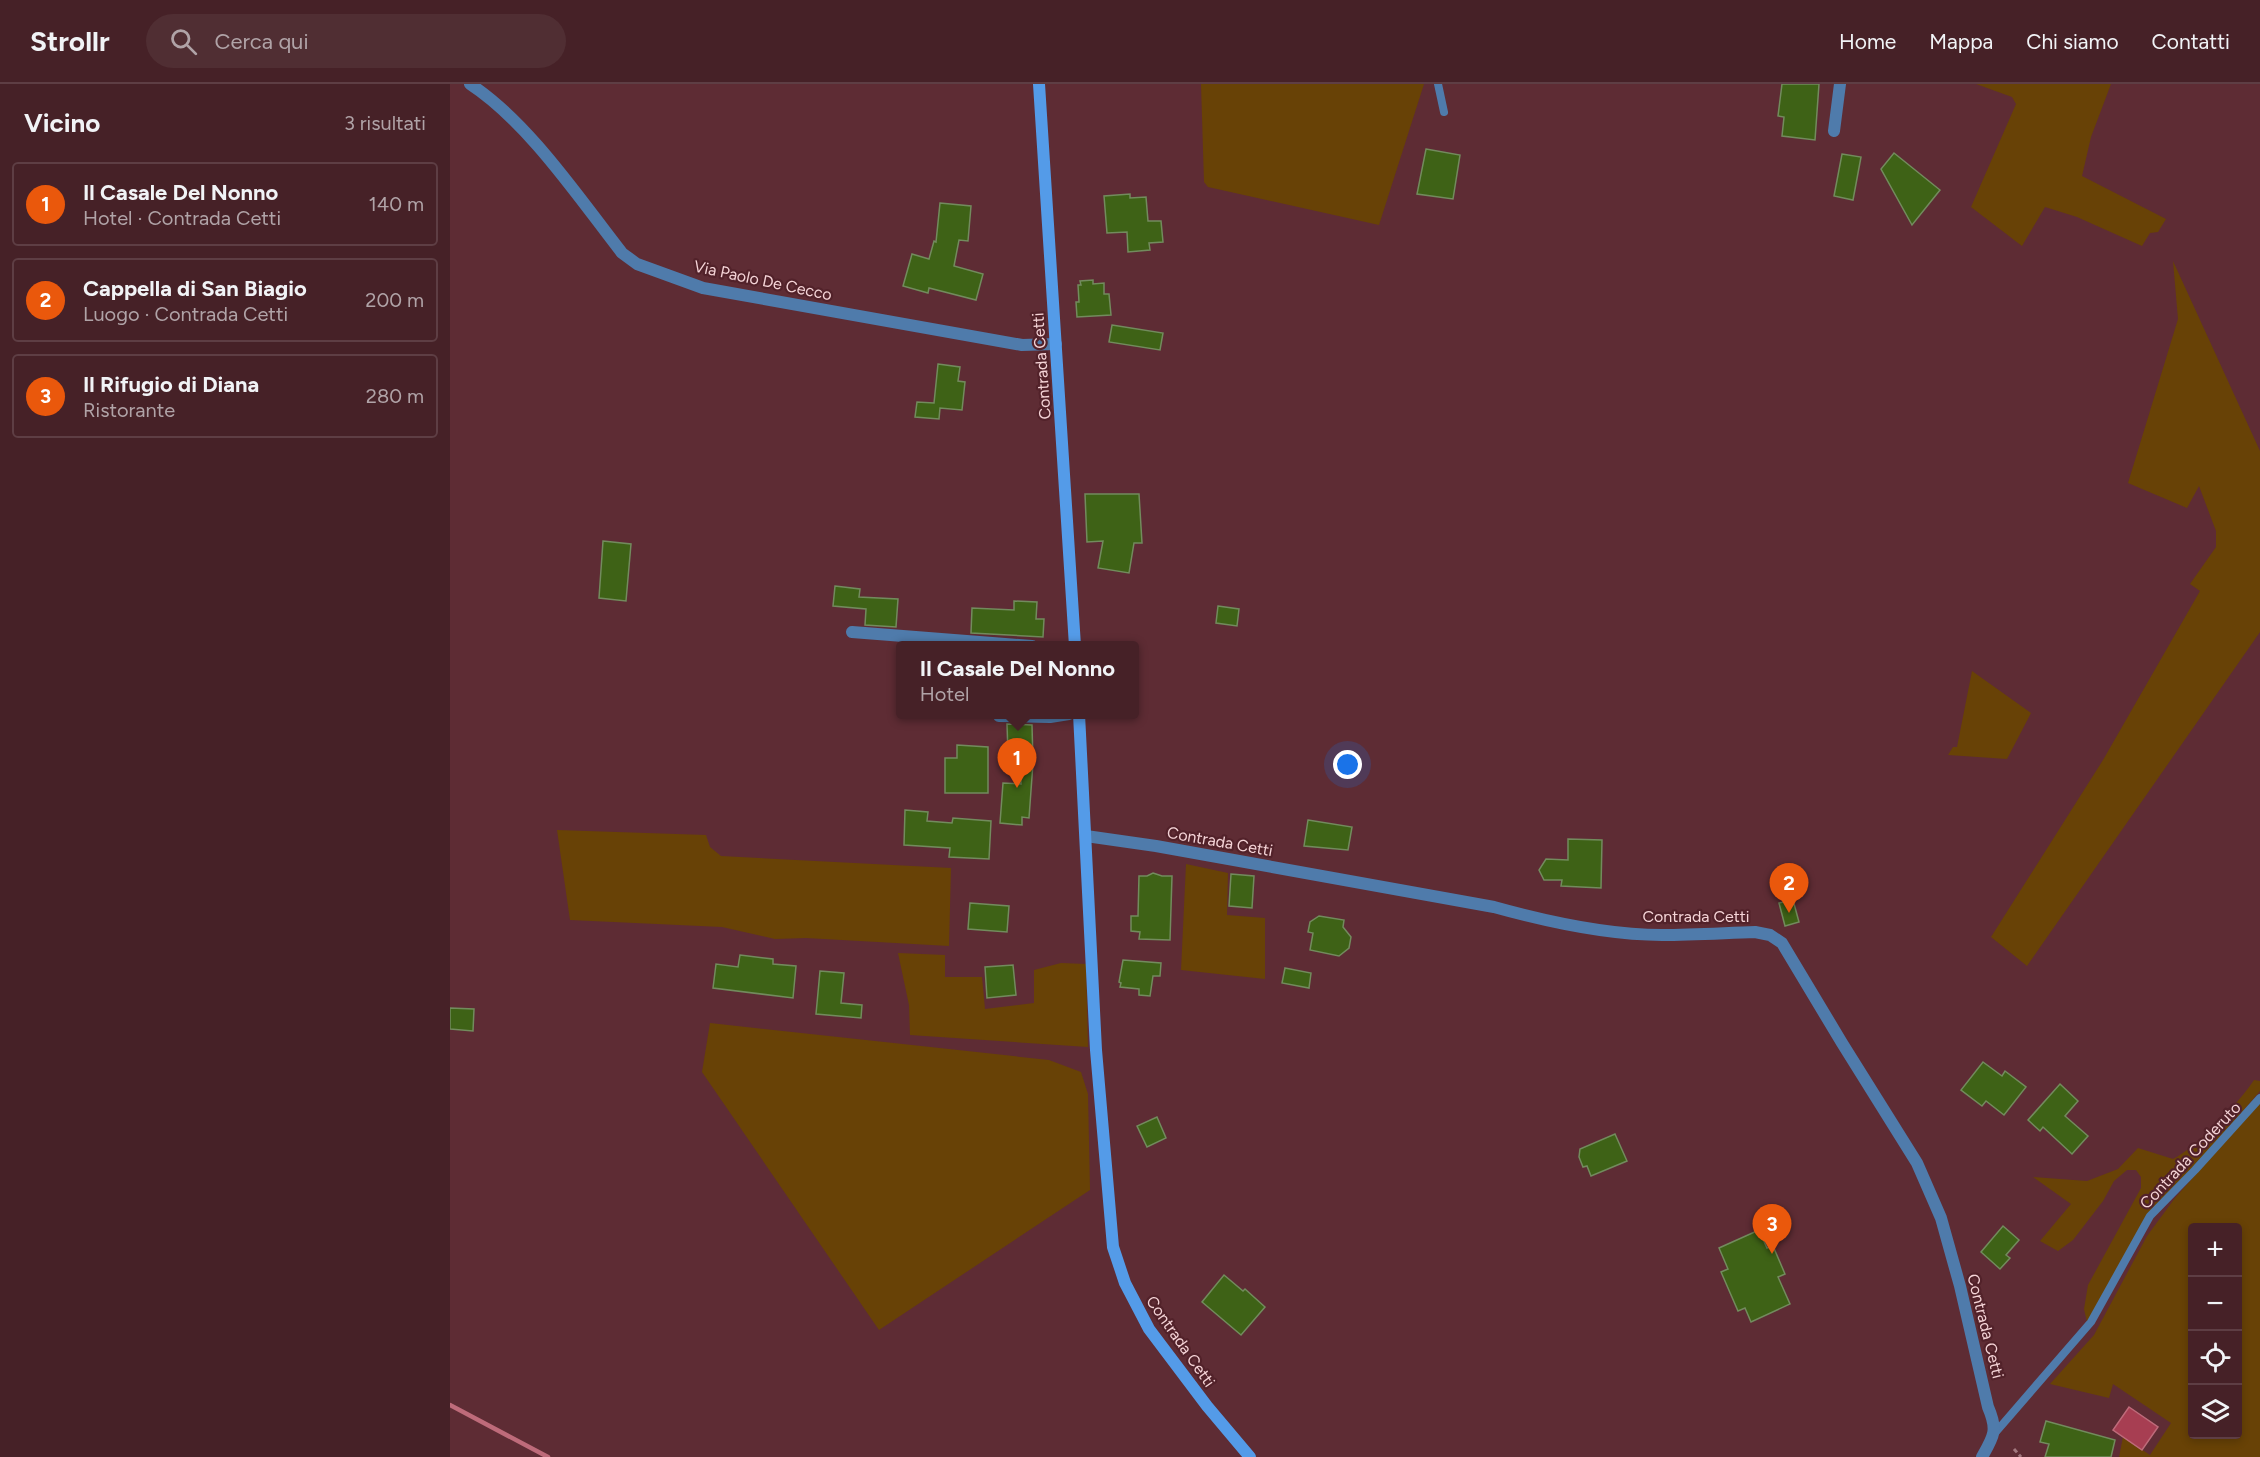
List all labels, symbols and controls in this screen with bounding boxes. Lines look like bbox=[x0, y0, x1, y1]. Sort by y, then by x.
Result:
search box bbox=[146, 14, 566, 68]
text: Strollr bbox=[30, 24, 110, 58]
icon: search bbox=[167, 25, 200, 58]
text: Cerca qui bbox=[215, 28, 309, 55]
text: Home bbox=[1839, 29, 1896, 54]
text: Mappa bbox=[1929, 29, 1993, 54]
text: Chi siamo bbox=[2026, 29, 2119, 54]
text: Contatti bbox=[2152, 29, 2230, 54]
text: Vicino bbox=[24, 107, 100, 139]
text: 3 risultati bbox=[344, 111, 426, 135]
text: Il Casale Del Nonno bbox=[83, 179, 278, 206]
text: 1 bbox=[41, 192, 50, 216]
text: 140 m bbox=[369, 192, 424, 216]
text: Hotel · Contrada Cetti bbox=[83, 206, 281, 230]
street label: Via Paolo De Cecco bbox=[692, 257, 834, 304]
text: Cappella di San Biagio bbox=[83, 275, 307, 302]
text: 2 bbox=[40, 288, 51, 312]
text: 200 m bbox=[365, 288, 424, 312]
text: Luogo · Contrada Cetti bbox=[83, 302, 288, 326]
street label: Contrada Cetti bbox=[1028, 312, 1055, 420]
text: Il Rifugio di Diana bbox=[83, 371, 259, 398]
text: 3 bbox=[40, 384, 51, 408]
text: 280 m bbox=[366, 384, 424, 408]
text: Ristorante bbox=[83, 398, 175, 422]
popup bbox=[896, 641, 1139, 719]
text: Il Casale Del Nonno bbox=[920, 655, 1115, 682]
text: Hotel bbox=[920, 682, 969, 706]
pin: 1 bbox=[998, 738, 1036, 788]
your location bbox=[1333, 750, 1362, 779]
street label: Contrada Cetti bbox=[1166, 823, 1274, 860]
pin: 2 bbox=[1770, 864, 1808, 913]
street label: Contrada Cetti bbox=[1643, 907, 1749, 926]
street label: Contrada Coderuto bbox=[2136, 1098, 2245, 1213]
pin: 3 bbox=[1752, 1204, 1792, 1254]
map controls bbox=[2188, 1223, 2242, 1439]
button: + bbox=[2188, 1223, 2242, 1277]
street label: Contrada Cetti bbox=[1963, 1272, 2008, 1380]
button: − bbox=[2188, 1277, 2242, 1331]
street label: Contrada Cetti bbox=[1142, 1292, 1219, 1391]
button: locate bbox=[2188, 1331, 2242, 1385]
button: layers bbox=[2188, 1385, 2242, 1439]

